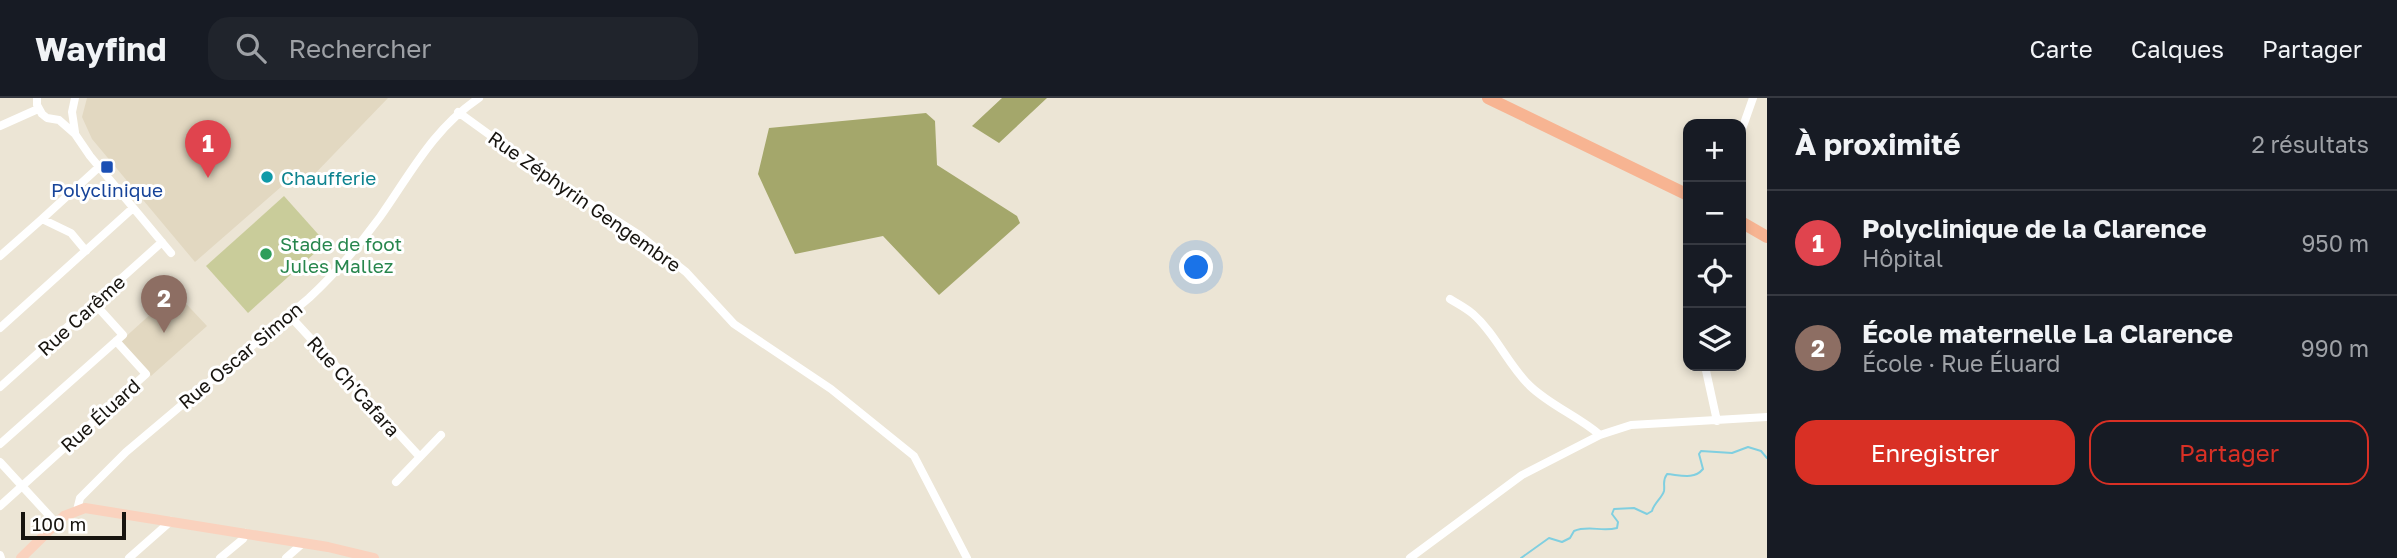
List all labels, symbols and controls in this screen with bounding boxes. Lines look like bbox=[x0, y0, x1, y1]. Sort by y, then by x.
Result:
search box bbox=[208, 17, 698, 80]
text: Wayfind bbox=[35, 29, 166, 68]
icon: search bbox=[232, 29, 270, 67]
text: Rechercher bbox=[288, 33, 431, 64]
text: Carte bbox=[2029, 34, 2093, 63]
text: Calques bbox=[2131, 34, 2224, 63]
text: Partager bbox=[2262, 34, 2362, 63]
map controls bbox=[1683, 119, 1746, 371]
button: + bbox=[1683, 119, 1746, 182]
pin: 1 bbox=[185, 120, 231, 178]
street label: Rue Zéphyrin Gengembre bbox=[484, 126, 686, 276]
text: À proximité bbox=[1795, 126, 1961, 162]
text: 2 résultats bbox=[2251, 130, 2369, 158]
marker: Polyclinique bbox=[99, 159, 115, 175]
place label: Chaufferie bbox=[281, 166, 376, 189]
marker: Chaufferie bbox=[259, 169, 275, 185]
place label: Polyclinique bbox=[51, 178, 163, 201]
button: − bbox=[1683, 182, 1746, 245]
text: Polyclinique de la Clarence bbox=[1862, 213, 2206, 244]
text: 1 bbox=[1812, 229, 1824, 257]
text: 950 m bbox=[2301, 229, 2369, 257]
place label: Stade de foot Jules Mallez bbox=[280, 232, 402, 277]
text: Hôpital bbox=[1862, 244, 1943, 272]
button: locate bbox=[1683, 245, 1746, 308]
marker: Stade de foot Jules Mallez bbox=[258, 246, 274, 262]
your location bbox=[1179, 250, 1213, 284]
street label: Rue Carême bbox=[33, 270, 129, 360]
pin: 2 bbox=[141, 275, 187, 333]
street label: Rue Oscar Simon bbox=[173, 297, 307, 413]
button: layers bbox=[1683, 308, 1746, 371]
text: École maternelle La Clarence bbox=[1862, 318, 2233, 349]
street label: Rue Ch'Cafara bbox=[303, 331, 405, 441]
text: 2 bbox=[1811, 334, 1825, 362]
text: 990 m bbox=[2301, 334, 2369, 362]
text: École · Rue Éluard bbox=[1862, 349, 2060, 377]
street label: Rue Éluard bbox=[56, 373, 144, 457]
button: Enregistrer bbox=[1795, 420, 2075, 485]
button: Partager bbox=[2089, 420, 2369, 485]
scale bar bbox=[21, 509, 126, 541]
text: 100 m bbox=[32, 512, 86, 535]

